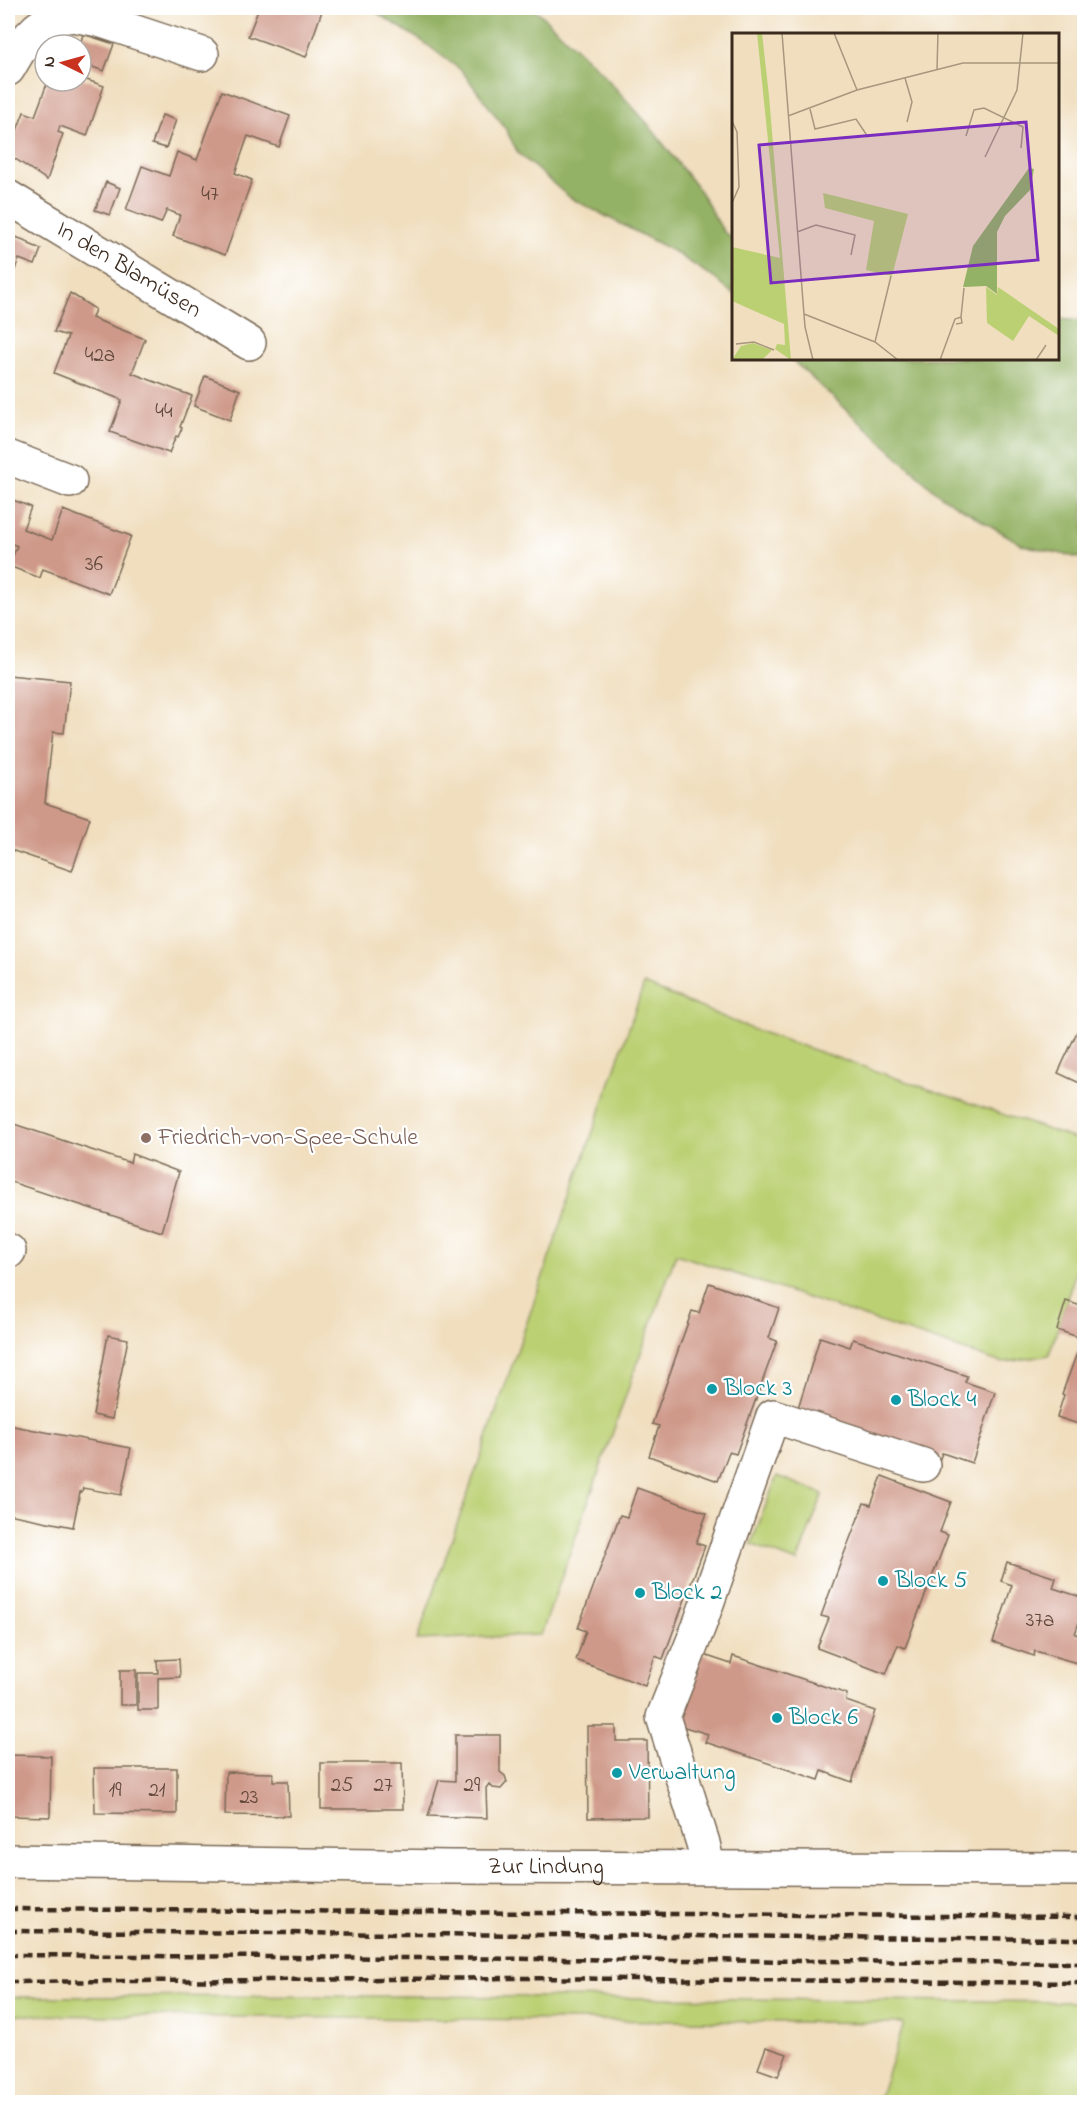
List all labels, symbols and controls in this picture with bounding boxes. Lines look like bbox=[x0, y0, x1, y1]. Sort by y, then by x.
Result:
north arrow bbox=[33, 33, 93, 93]
inset map bbox=[732, 33, 1059, 360]
text: N bbox=[38, 55, 62, 68]
house number: 47 bbox=[201, 180, 219, 210]
street label: In den Blamüsen bbox=[49, 212, 208, 328]
house number: 42a bbox=[85, 341, 115, 371]
house number: 44 bbox=[155, 397, 173, 427]
house number: 36 bbox=[85, 550, 103, 580]
place label: Friedrich-von-Spee-Schule bbox=[157, 1121, 418, 1156]
marker: Friedrich-von-Spee-Schule bbox=[139, 1131, 153, 1145]
place label: Block 3 bbox=[723, 1372, 792, 1407]
marker: Block 3 bbox=[705, 1382, 719, 1396]
place label: Block 4 bbox=[907, 1383, 976, 1418]
marker: Block 4 bbox=[889, 1393, 903, 1407]
place label: Block 5 bbox=[894, 1564, 967, 1599]
marker: Block 5 bbox=[876, 1574, 890, 1588]
place label: Block 2 bbox=[651, 1576, 722, 1611]
marker: Block 2 bbox=[633, 1586, 647, 1600]
house number: 37a bbox=[1026, 1606, 1054, 1636]
place label: Block 6 bbox=[788, 1701, 858, 1736]
marker: Block 6 bbox=[770, 1711, 784, 1725]
place label: Verwaltung bbox=[628, 1756, 736, 1791]
marker: Verwaltung bbox=[610, 1766, 624, 1780]
house number: 25 bbox=[331, 1771, 353, 1801]
house number: 27 bbox=[373, 1771, 393, 1801]
house number: 29 bbox=[464, 1771, 481, 1801]
house number: 19 bbox=[109, 1776, 122, 1806]
house number: 21 bbox=[148, 1776, 166, 1806]
house number: 23 bbox=[239, 1783, 259, 1813]
street label: Zur Lindung bbox=[488, 1850, 604, 1885]

